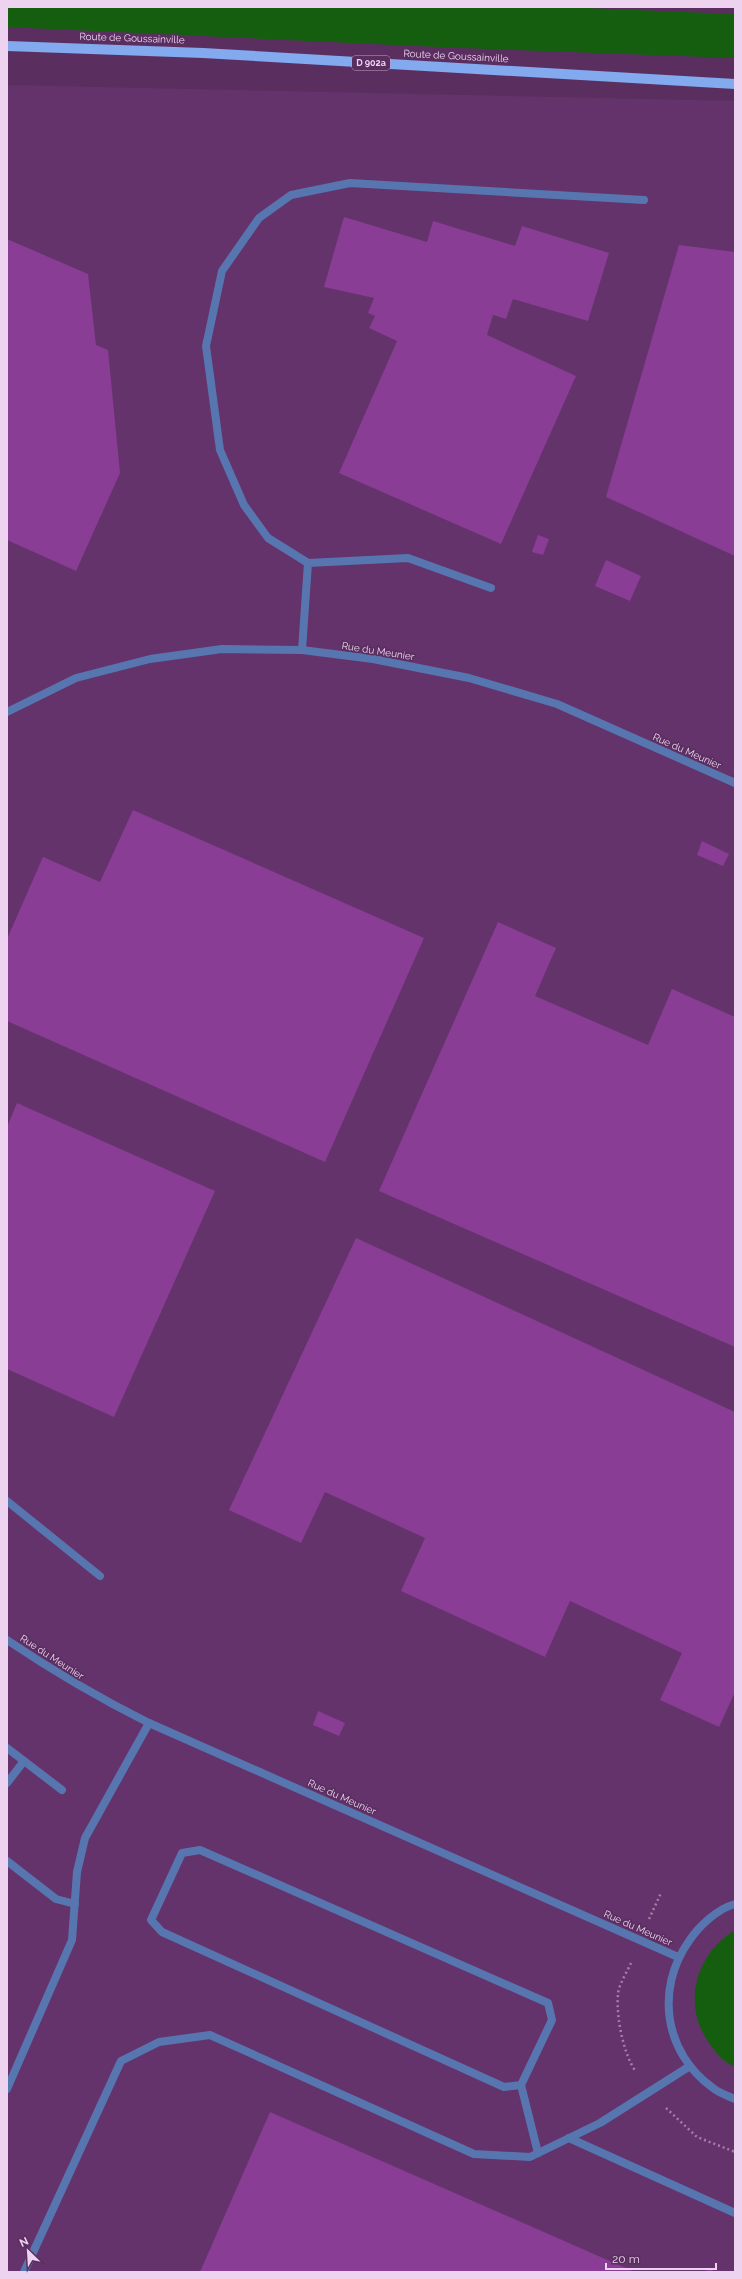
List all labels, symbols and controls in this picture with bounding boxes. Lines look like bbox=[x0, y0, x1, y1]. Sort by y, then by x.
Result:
street label: Route de Goussainville bbox=[79, 31, 185, 45]
street label: Route de Goussainville bbox=[403, 48, 509, 64]
road number: D 902a bbox=[352, 56, 390, 70]
street label: Rue du Meunier bbox=[341, 640, 416, 662]
street label: Rue du Meunier bbox=[651, 731, 723, 771]
street label: Rue du Meunier bbox=[18, 1632, 86, 1682]
street label: Rue du Meunier bbox=[306, 1777, 378, 1817]
street label: Rue du Meunier bbox=[602, 1908, 674, 1948]
north arrow bbox=[8, 2231, 48, 2271]
text: N bbox=[17, 2235, 31, 2250]
scale bar bbox=[606, 2245, 716, 2271]
text: 20 m bbox=[612, 2252, 640, 2266]

